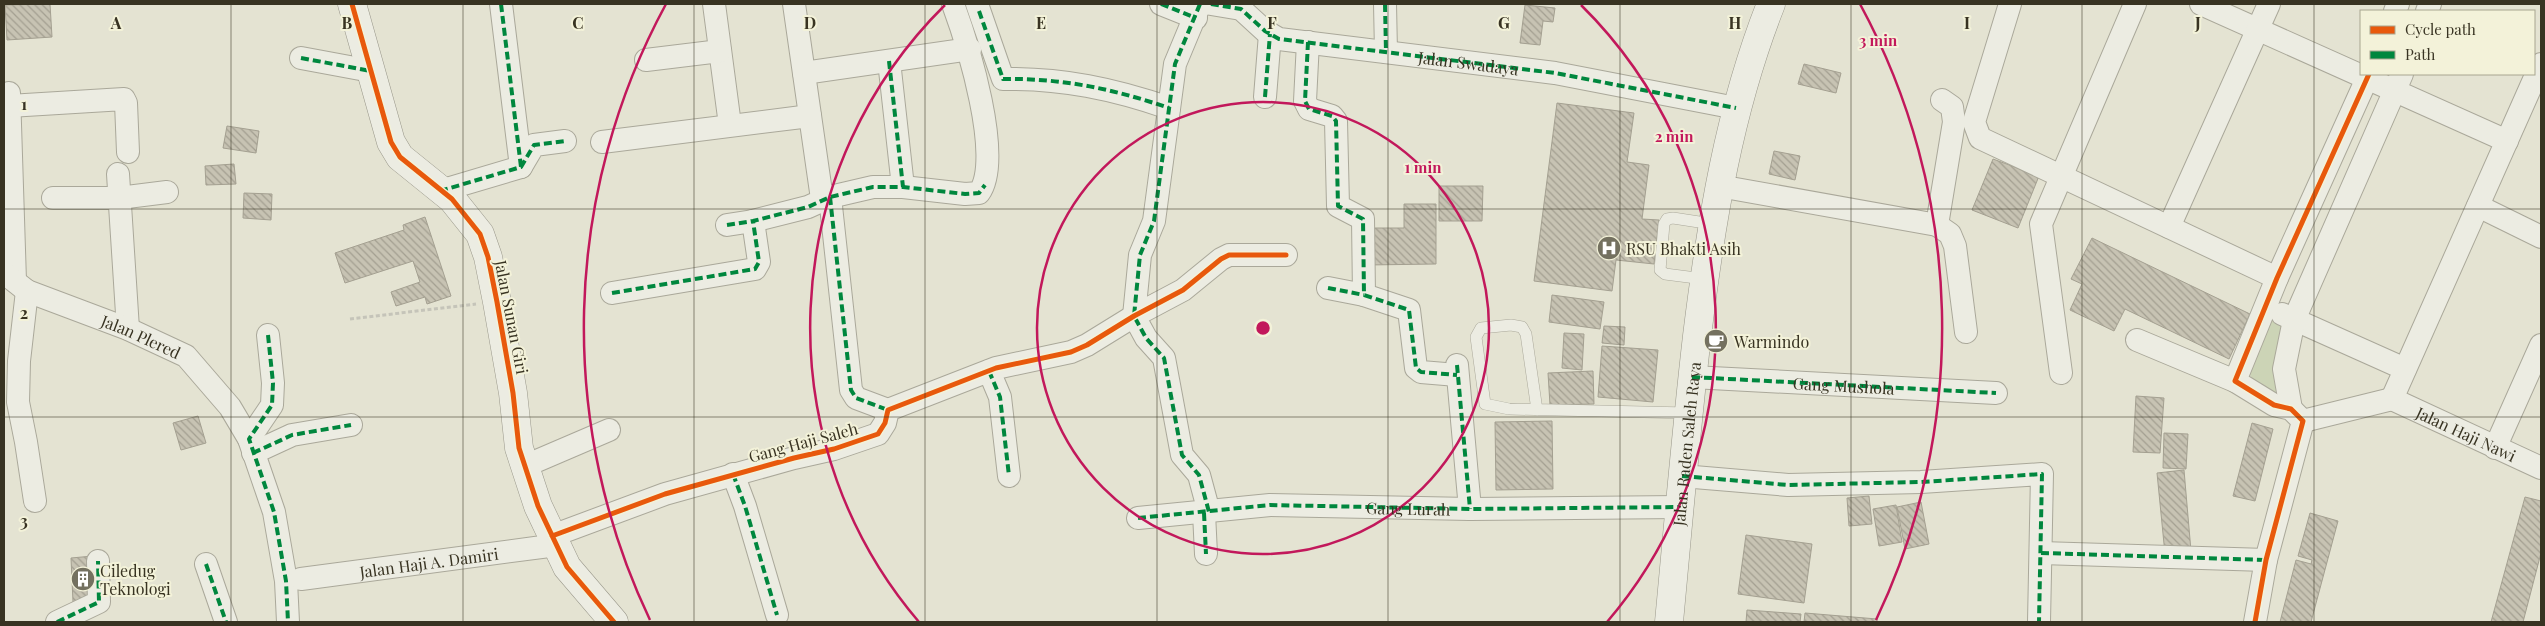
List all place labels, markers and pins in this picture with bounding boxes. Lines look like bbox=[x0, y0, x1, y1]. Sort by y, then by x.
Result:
hospital icon: RSU Bhakti Asih bbox=[1596, 235, 1622, 261]
place label: RSU Bhakti Asih bbox=[1626, 238, 1742, 259]
centre of rings bbox=[1254, 319, 1272, 337]
cafe icon: Warmindo bbox=[1703, 328, 1729, 354]
place label: Warmindo bbox=[1733, 331, 1810, 352]
place label: Ciledug Teknologi bbox=[100, 560, 171, 599]
building icon: Ciledug Teknologi bbox=[70, 566, 96, 592]

